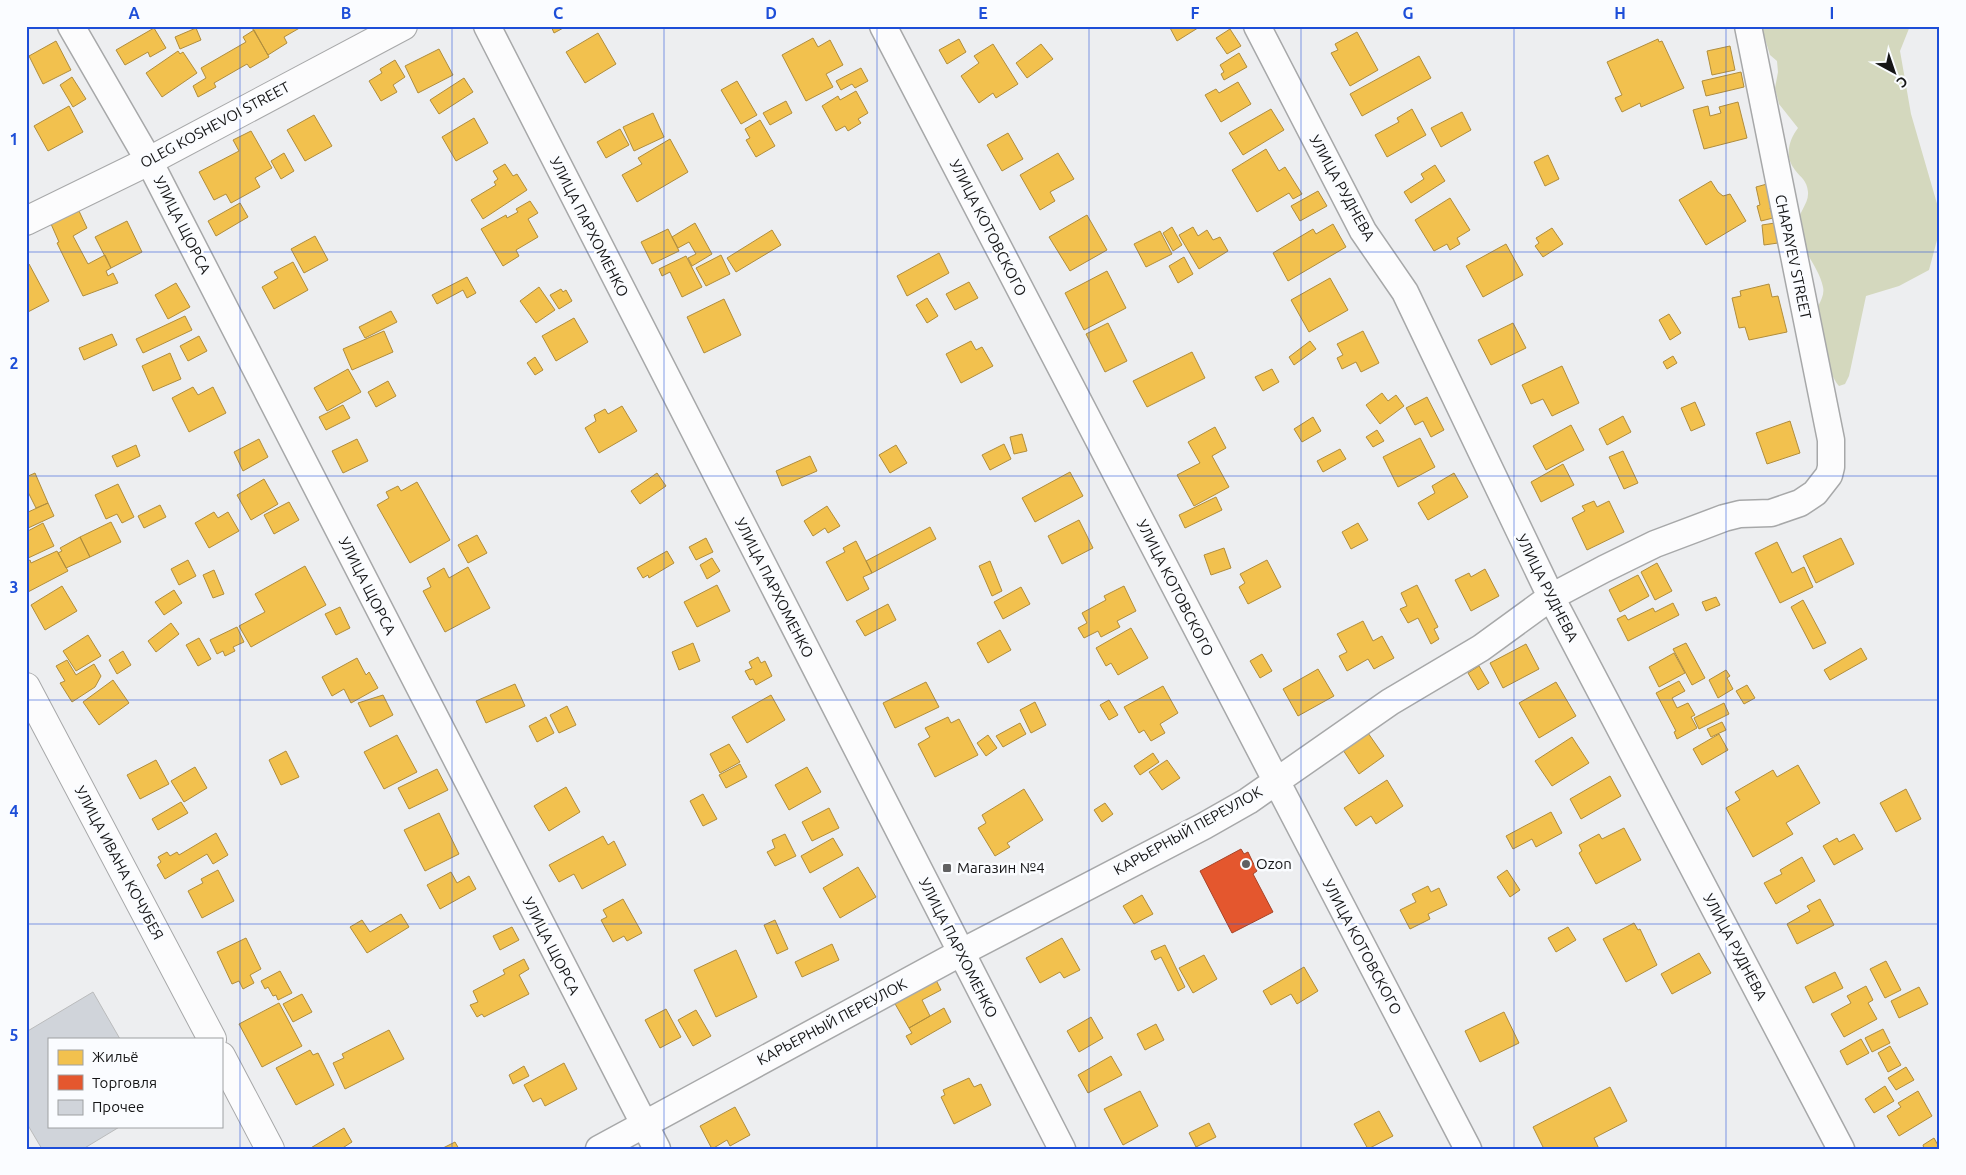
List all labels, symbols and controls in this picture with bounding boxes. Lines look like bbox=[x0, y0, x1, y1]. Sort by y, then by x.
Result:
text: A bbox=[128, 4, 140, 22]
text: B bbox=[341, 4, 351, 22]
text: C bbox=[553, 4, 563, 22]
text: D bbox=[765, 4, 777, 22]
text: E bbox=[978, 4, 988, 22]
text: F bbox=[1191, 4, 1200, 22]
text: G bbox=[1402, 4, 1414, 22]
text: H bbox=[1614, 4, 1626, 22]
text: I bbox=[1830, 4, 1834, 22]
north arrow bbox=[1868, 48, 1918, 98]
text: С bbox=[1894, 73, 1911, 91]
street label: OLEG KOSHEVOI STREET bbox=[137, 78, 293, 171]
text: 1 bbox=[9, 130, 19, 148]
street label: УЛИЦА РУДНЕВА bbox=[1306, 132, 1379, 244]
street label: УЛИЦА ПАРХОМЕНКО bbox=[547, 154, 632, 300]
street label: УЛИЦА КОТОВСКОГО bbox=[947, 157, 1030, 299]
street label: УЛИЦА ЩОРСА bbox=[150, 173, 215, 277]
street label: CHAPAYEV STREET bbox=[1772, 193, 1815, 322]
text: 2 bbox=[9, 354, 19, 372]
street label: УЛИЦА ПАРХОМЕНКО bbox=[732, 515, 817, 661]
street label: УЛИЦА КОТОВСКОГО bbox=[1134, 517, 1217, 659]
street label: УЛИЦА РУДНЕВА bbox=[1513, 531, 1582, 645]
street label: УЛИЦА ЩОРСА bbox=[335, 534, 400, 638]
text: 3 bbox=[9, 578, 19, 596]
street label: УЛИЦА ИВАНА КОЧУБЕЯ bbox=[72, 783, 167, 943]
street label: КАРЬЕРНЫЙ ПЕРЕУЛОК bbox=[1111, 783, 1265, 878]
text: 4 bbox=[9, 802, 19, 820]
place label: Ozon bbox=[1256, 855, 1292, 872]
marker: Ozon bbox=[1240, 858, 1252, 870]
place label: Магазин №4 bbox=[957, 859, 1045, 876]
marker: Магазин №4 bbox=[941, 862, 953, 874]
street label: УЛИЦА ПАРХОМЕНКО bbox=[916, 875, 1001, 1021]
street label: УЛИЦА КОТОВСКОГО bbox=[1320, 876, 1405, 1017]
street label: УЛИЦА РУДНЕВА bbox=[1700, 891, 1771, 1003]
street label: УЛИЦА ЩОРСА bbox=[519, 894, 584, 998]
street label: КАРЬЕРНЫЙ ПЕРЕУЛОК bbox=[754, 975, 910, 1068]
text: 5 bbox=[9, 1026, 19, 1044]
legend bbox=[48, 1038, 222, 1128]
text: Жильё bbox=[92, 1048, 139, 1065]
text: Торговля bbox=[92, 1074, 157, 1091]
text: Прочее bbox=[92, 1098, 144, 1115]

